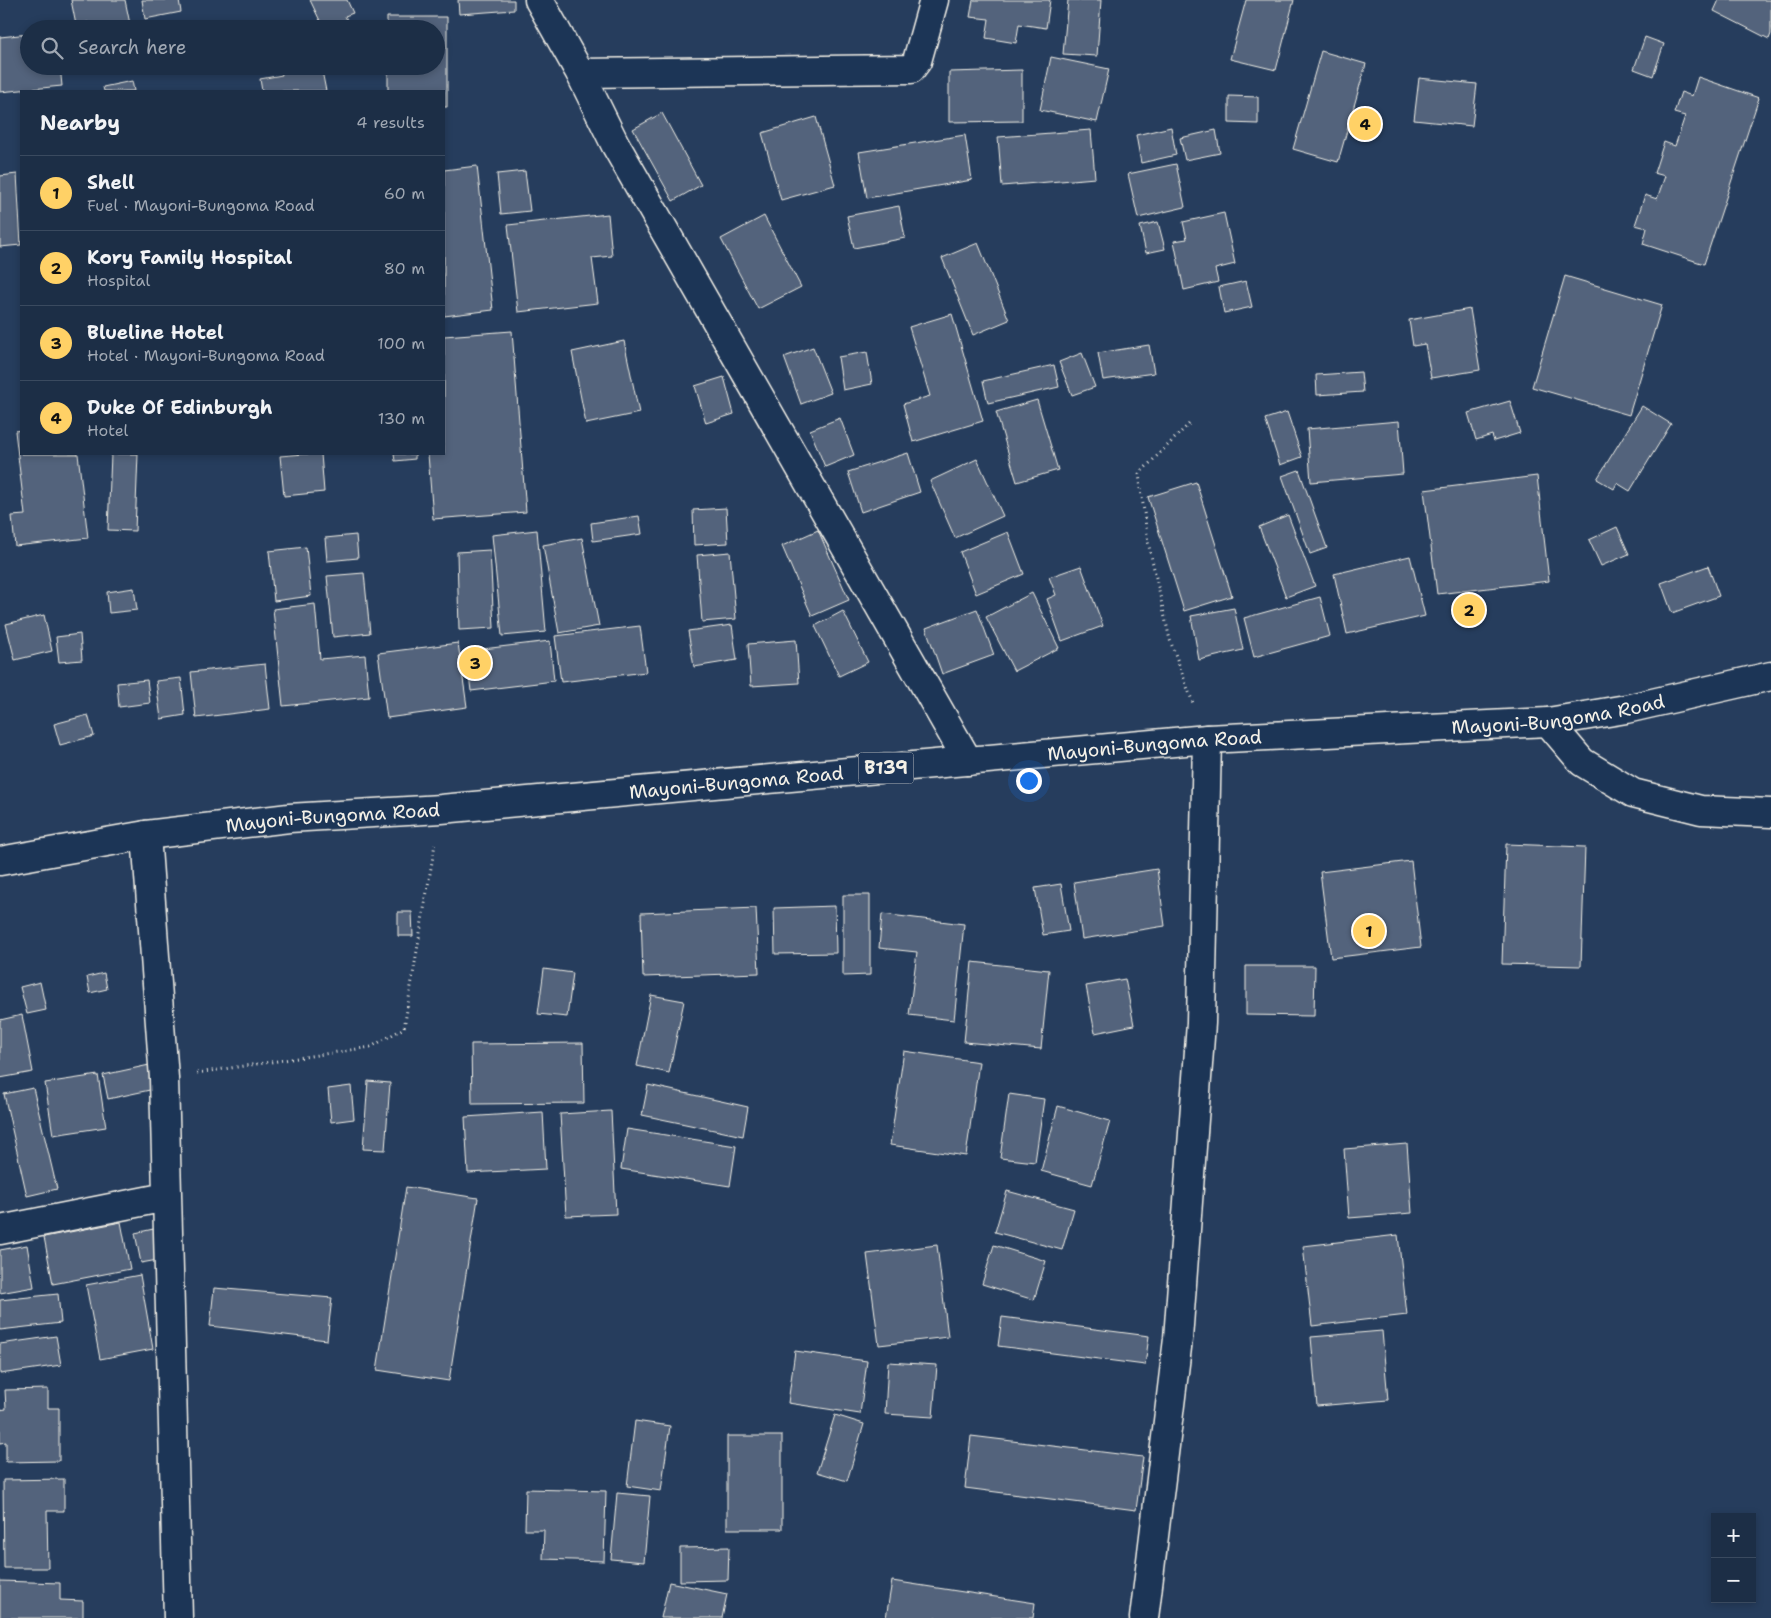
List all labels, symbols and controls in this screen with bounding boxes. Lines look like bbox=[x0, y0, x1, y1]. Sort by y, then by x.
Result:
search box bbox=[20, 20, 445, 75]
icon: search bbox=[38, 34, 66, 62]
text: Search here bbox=[78, 35, 187, 60]
pin: 4 bbox=[1349, 105, 1381, 143]
text: Nearby bbox=[40, 109, 120, 137]
text: 4 results bbox=[356, 112, 425, 133]
text: Shell bbox=[87, 170, 135, 195]
text: 1 bbox=[52, 183, 60, 204]
text: 60 m bbox=[384, 183, 425, 204]
text: Fuel · Mayoni-Bungoma Road bbox=[87, 195, 315, 216]
text: Kory Family Hospital bbox=[87, 245, 292, 270]
text: 2 bbox=[50, 258, 62, 279]
text: 80 m bbox=[384, 258, 425, 279]
text: Hospital bbox=[87, 270, 150, 291]
text: Blueline Hotel bbox=[87, 320, 224, 345]
text: 3 bbox=[50, 333, 62, 354]
text: 100 m bbox=[377, 333, 425, 354]
text: Hotel · Mayoni-Bungoma Road bbox=[87, 345, 325, 366]
text: Duke Of Edinburgh bbox=[87, 395, 273, 420]
text: 4 bbox=[50, 408, 62, 429]
text: 130 m bbox=[378, 408, 425, 429]
text: Hotel bbox=[87, 420, 128, 441]
pin: 2 bbox=[1453, 591, 1485, 629]
pin: 3 bbox=[459, 644, 491, 682]
street label: Mayoni-Bungoma Road bbox=[1451, 689, 1667, 740]
street label: Mayoni-Bungoma Road bbox=[1046, 724, 1262, 767]
road number: B139 bbox=[858, 752, 914, 784]
street label: Mayoni-Bungoma Road bbox=[628, 760, 844, 805]
your location bbox=[1016, 768, 1042, 794]
street label: Mayoni-Bungoma Road bbox=[224, 797, 441, 838]
pin: 1 bbox=[1353, 912, 1385, 950]
map controls bbox=[1711, 1513, 1756, 1603]
button: + bbox=[1711, 1513, 1756, 1558]
button: − bbox=[1711, 1558, 1756, 1603]

